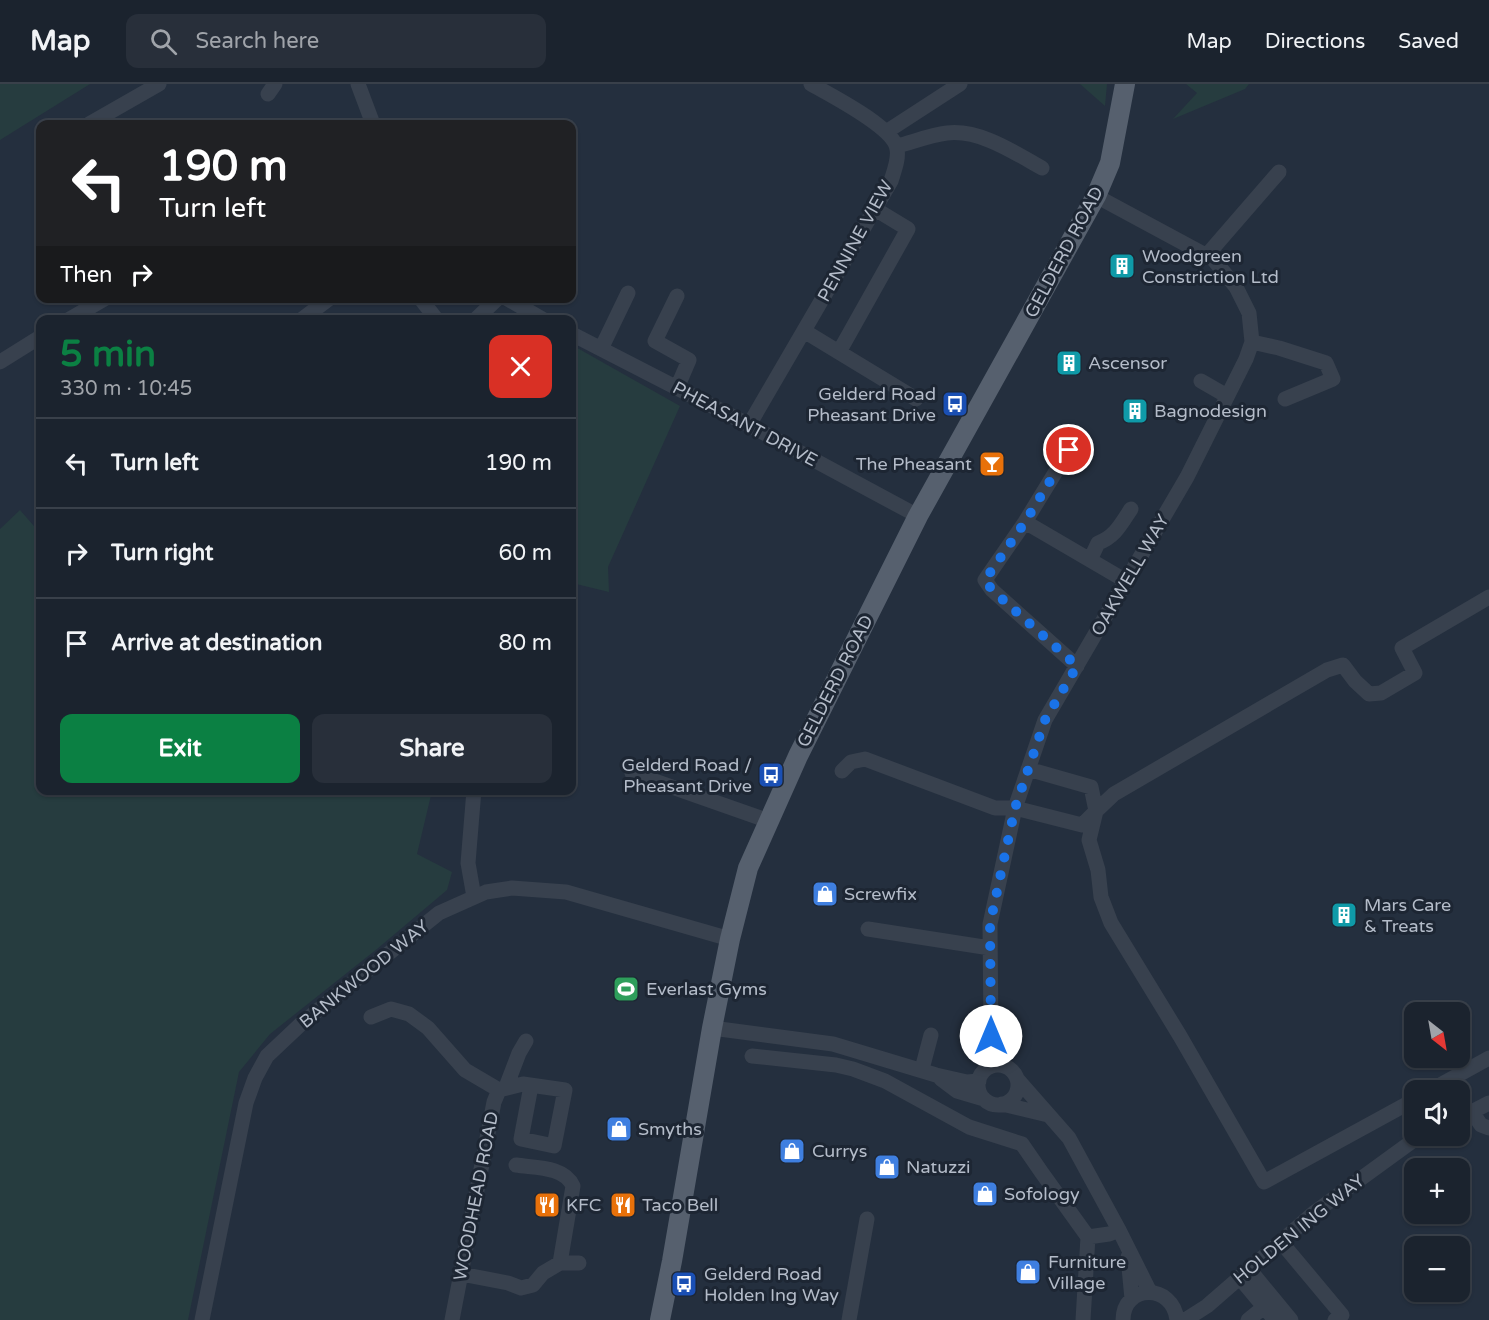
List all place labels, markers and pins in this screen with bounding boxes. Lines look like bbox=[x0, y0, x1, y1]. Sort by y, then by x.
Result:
place label: Woodgreen Constriction Ltd bbox=[1142, 245, 1279, 288]
building icon: Woodgreen Constriction Ltd bbox=[1107, 251, 1137, 281]
building icon: Ascensor bbox=[1054, 348, 1084, 378]
place label: Ascensor bbox=[1088, 352, 1167, 374]
place label: Gelderd Road Pheasant Drive bbox=[807, 383, 936, 426]
bus stop icon: Gelderd Road Pheasant Drive bbox=[940, 389, 970, 419]
building icon: Bagnodesign bbox=[1120, 396, 1150, 426]
place label: Bagnodesign bbox=[1154, 400, 1267, 422]
pin bbox=[1043, 424, 1094, 475]
bar icon: The Pheasant bbox=[977, 449, 1007, 479]
place label: The Pheasant bbox=[856, 453, 972, 475]
place label: Gelderd Road / Pheasant Drive bbox=[622, 754, 752, 797]
bus stop icon: Gelderd Road / Pheasant Drive bbox=[756, 760, 786, 790]
shop icon: Screwfix bbox=[810, 879, 840, 909]
place label: Screwfix bbox=[844, 883, 917, 905]
place label: Mars Care & Treats bbox=[1364, 894, 1451, 937]
building icon: Mars Care & Treats bbox=[1329, 900, 1359, 930]
sports icon: Everlast Gyms bbox=[611, 974, 641, 1004]
place label: Everlast Gyms bbox=[646, 978, 767, 1000]
shop icon: Smyths bbox=[604, 1114, 634, 1144]
place label: Smyths bbox=[638, 1118, 702, 1140]
shop icon: Currys bbox=[777, 1136, 807, 1166]
place label: Currys bbox=[812, 1140, 867, 1162]
shop icon: Natuzzi bbox=[872, 1152, 902, 1182]
place label: Natuzzi bbox=[906, 1156, 971, 1178]
shop icon: Sofology bbox=[970, 1179, 1000, 1209]
place label: Sofology bbox=[1004, 1183, 1080, 1205]
restaurant icon: KFC bbox=[532, 1190, 562, 1220]
restaurant icon: Taco Bell bbox=[608, 1190, 638, 1220]
place label: KFC bbox=[566, 1194, 601, 1216]
place label: Taco Bell bbox=[642, 1194, 718, 1216]
place label: Furniture Village bbox=[1048, 1251, 1126, 1294]
shop icon: Furniture Village bbox=[1013, 1257, 1043, 1287]
place label: Gelderd Road Holden Ing Way bbox=[704, 1263, 839, 1306]
bus stop icon: Gelderd Road Holden Ing Way bbox=[669, 1269, 699, 1299]

